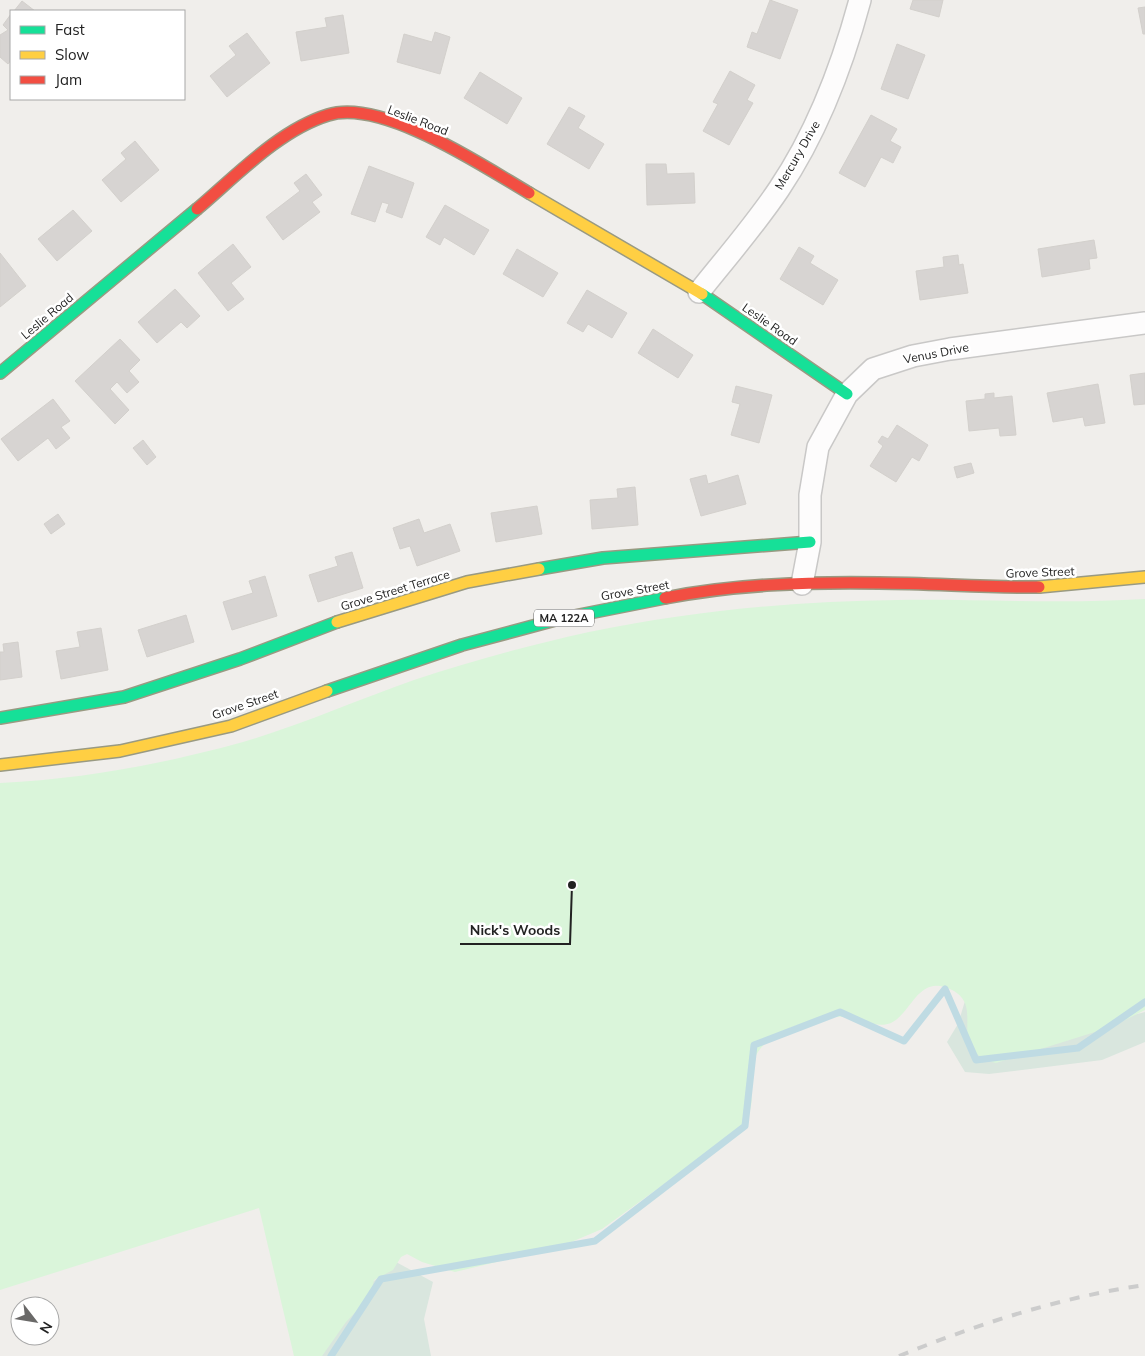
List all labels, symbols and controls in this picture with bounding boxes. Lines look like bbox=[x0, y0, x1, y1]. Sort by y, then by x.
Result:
legend bbox=[10, 10, 185, 100]
text: Fast bbox=[55, 20, 85, 39]
text: Slow bbox=[55, 45, 89, 64]
text: Jam bbox=[55, 70, 82, 89]
street label: Leslie Road bbox=[386, 102, 450, 138]
street label: Mercury Drive bbox=[771, 118, 823, 192]
street label: Leslie Road bbox=[18, 290, 76, 342]
street label: Leslie Road bbox=[740, 300, 800, 348]
street label: Venus Drive bbox=[902, 339, 970, 367]
street label: Grove Street bbox=[1005, 563, 1075, 581]
street label: Grove Street Terrace bbox=[339, 566, 451, 614]
street label: Grove Street bbox=[600, 577, 670, 603]
road number: MA 122A bbox=[534, 610, 594, 626]
street label: Grove Street bbox=[210, 686, 280, 722]
callout: Nick's Woods bbox=[460, 915, 570, 944]
text: Nick's Woods bbox=[470, 921, 560, 939]
north arrow bbox=[10, 1296, 60, 1346]
text: N bbox=[36, 1319, 57, 1337]

